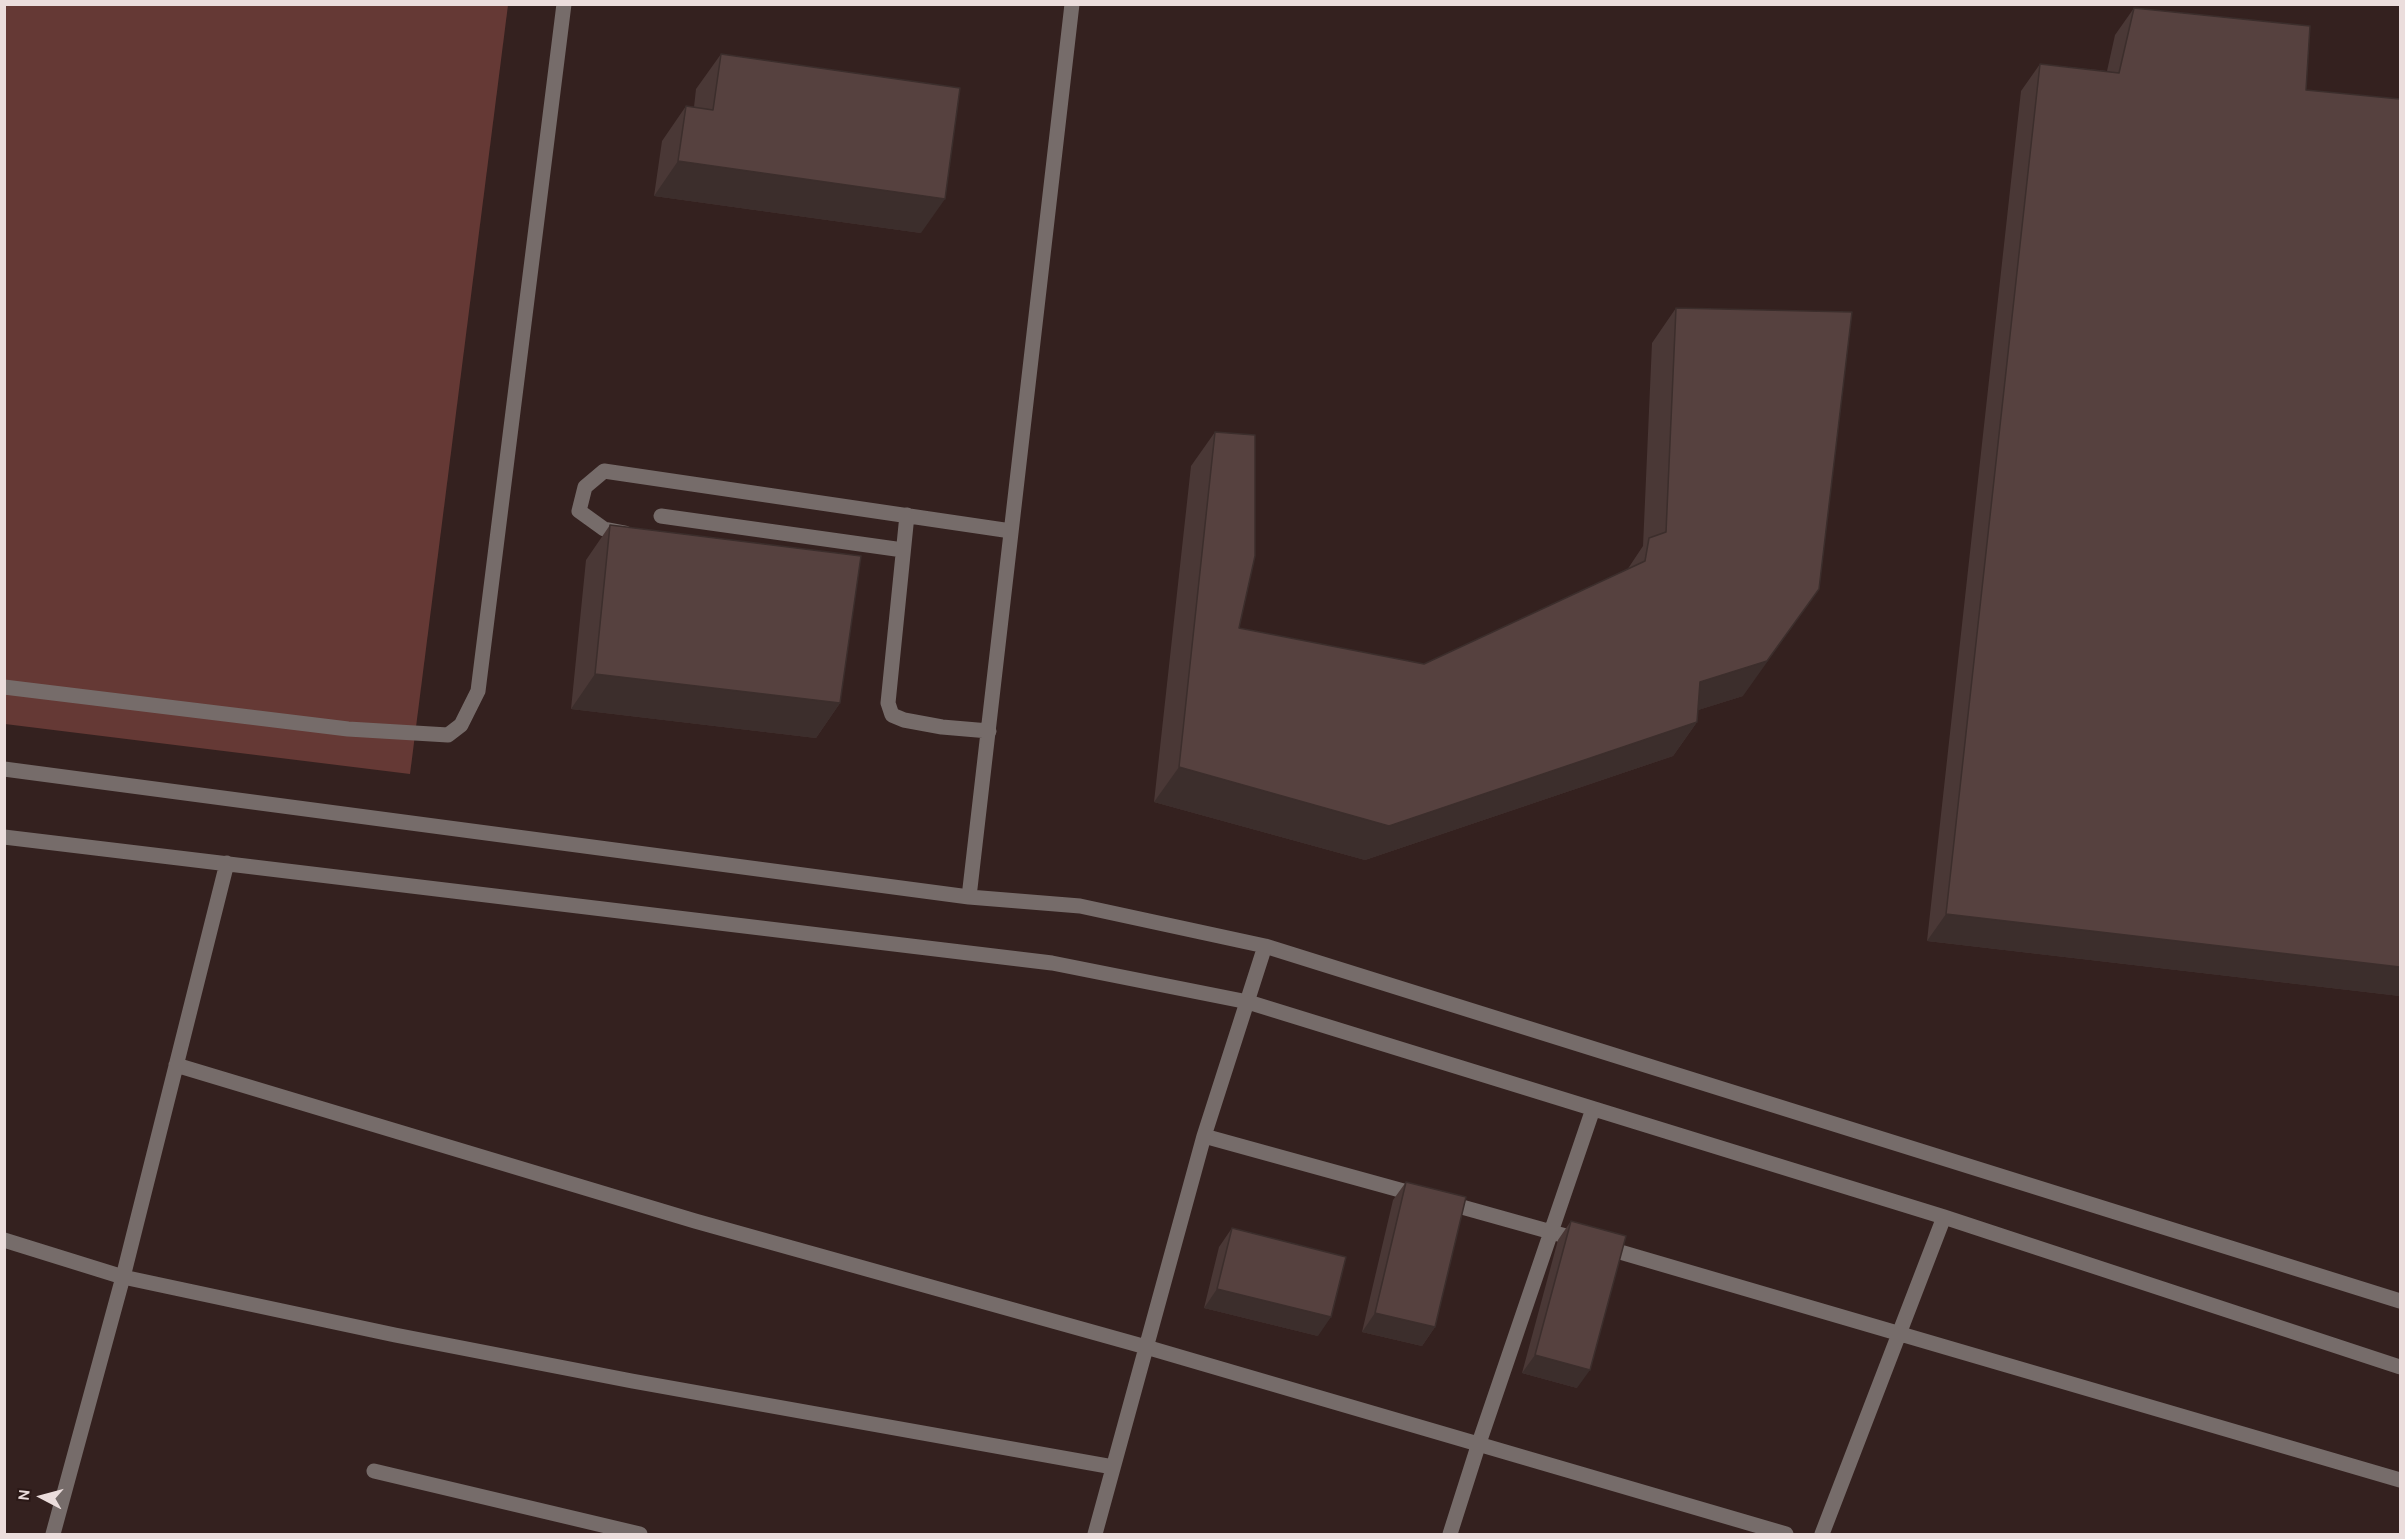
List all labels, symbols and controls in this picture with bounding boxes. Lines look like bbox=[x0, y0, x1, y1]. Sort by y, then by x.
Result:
north arrow bbox=[12, 1467, 72, 1527]
text: N bbox=[14, 1488, 34, 1502]

